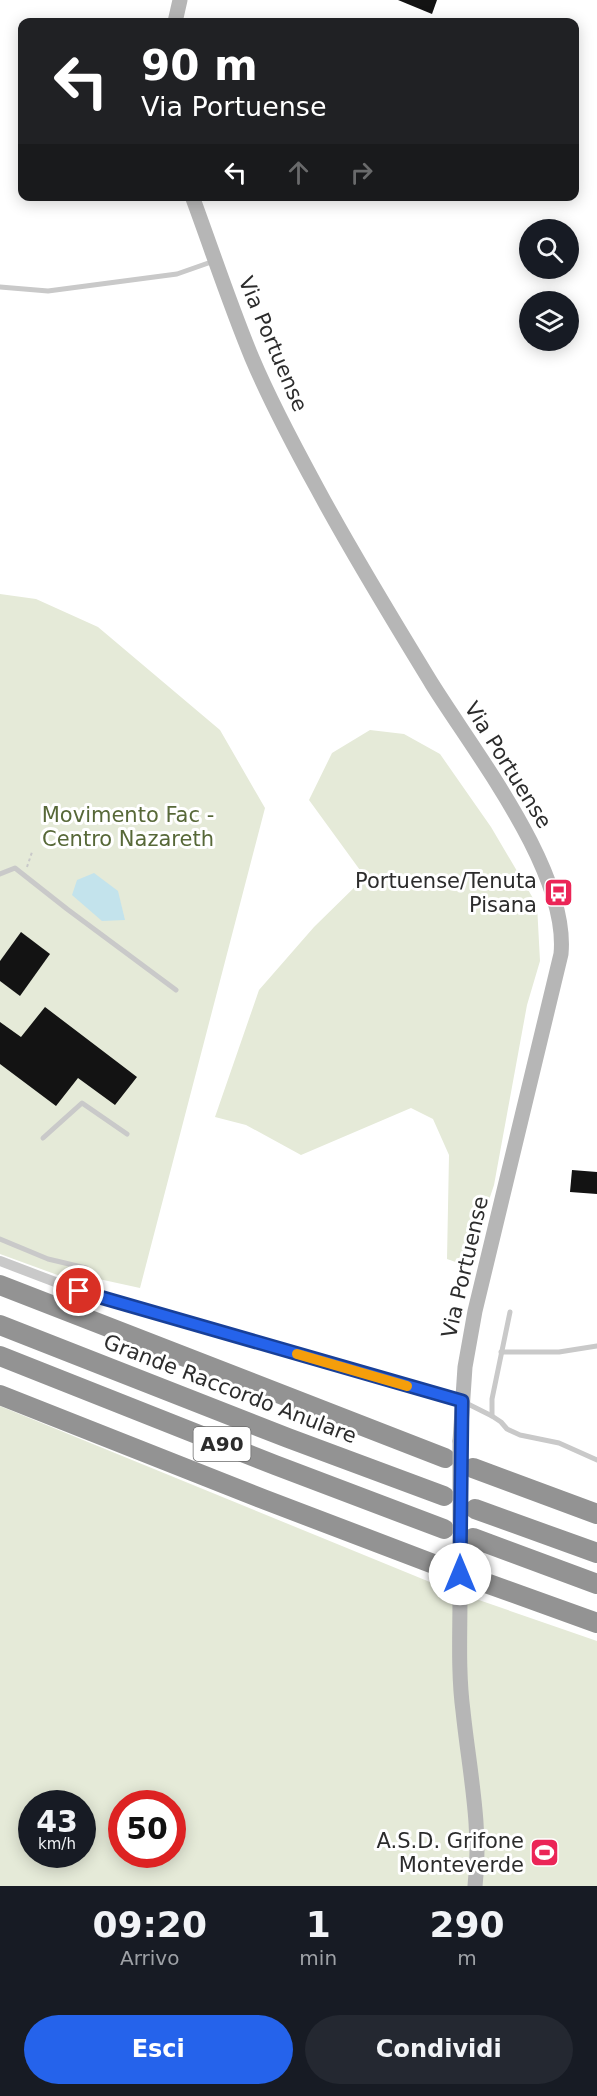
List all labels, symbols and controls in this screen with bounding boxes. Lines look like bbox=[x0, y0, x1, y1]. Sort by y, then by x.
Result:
text: 90 m bbox=[141, 41, 258, 90]
icon: left bbox=[42, 42, 120, 120]
text: Via Portuense bbox=[141, 91, 327, 122]
icon: left bbox=[219, 156, 252, 189]
icon: ahead bbox=[282, 156, 315, 189]
icon: right bbox=[345, 156, 378, 189]
map controls bbox=[519, 219, 579, 351]
button: search bbox=[519, 219, 579, 279]
street label: Via Portuense bbox=[234, 273, 312, 415]
button: layers bbox=[519, 291, 579, 351]
street label: Via Portuense bbox=[460, 697, 556, 833]
park label: Movimento Fac - Centro Nazareth bbox=[42, 803, 214, 851]
place label: Portuense/Tenuta Pisana bbox=[355, 869, 537, 917]
bus stop icon: Portuense/Tenuta Pisana bbox=[542, 877, 574, 909]
street label: Via Portuense bbox=[437, 1194, 493, 1340]
pin bbox=[53, 1265, 104, 1316]
icon: arrive bbox=[62, 1274, 95, 1307]
street label: Grande Raccordo Anulare bbox=[100, 1330, 360, 1448]
road number: A90 bbox=[194, 1427, 250, 1461]
position arrow bbox=[428, 1542, 492, 1606]
speed limit sign: 50 bbox=[108, 1790, 186, 1868]
text: 43 bbox=[36, 1804, 78, 1839]
place label: A.S.D. Grifone Monteverde bbox=[377, 1829, 524, 1877]
text: km/h bbox=[38, 1835, 76, 1853]
sports icon: A.S.D. Grifone Monteverde bbox=[529, 1837, 561, 1869]
text: 09:20 bbox=[92, 1904, 207, 1945]
text: 1 bbox=[306, 1904, 331, 1945]
text: 290 bbox=[429, 1904, 505, 1945]
text: Arrivo bbox=[120, 1946, 179, 1970]
text: min bbox=[299, 1946, 337, 1970]
text: m bbox=[457, 1946, 477, 1970]
button: Esci bbox=[24, 2015, 293, 2084]
button: Condividi bbox=[305, 2015, 573, 2084]

